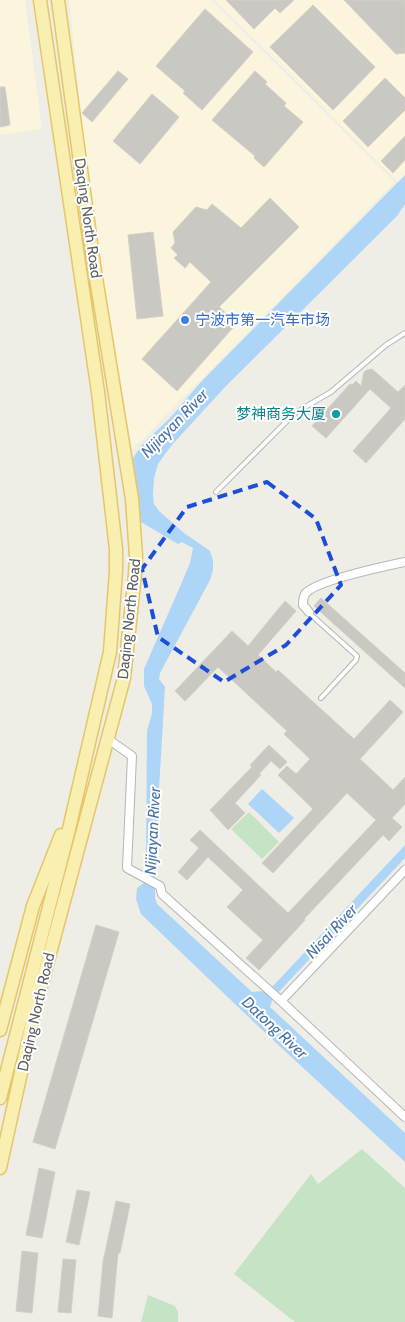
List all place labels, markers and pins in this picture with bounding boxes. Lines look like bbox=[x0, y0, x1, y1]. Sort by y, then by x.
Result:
place label: 宁波市第一汽车市场 bbox=[195, 311, 330, 329]
marker: 宁波市第一汽车市场 bbox=[179, 314, 191, 326]
place label: 梦神商务大厦 bbox=[236, 405, 326, 423]
marker: 梦神商务大厦 bbox=[330, 408, 342, 420]

